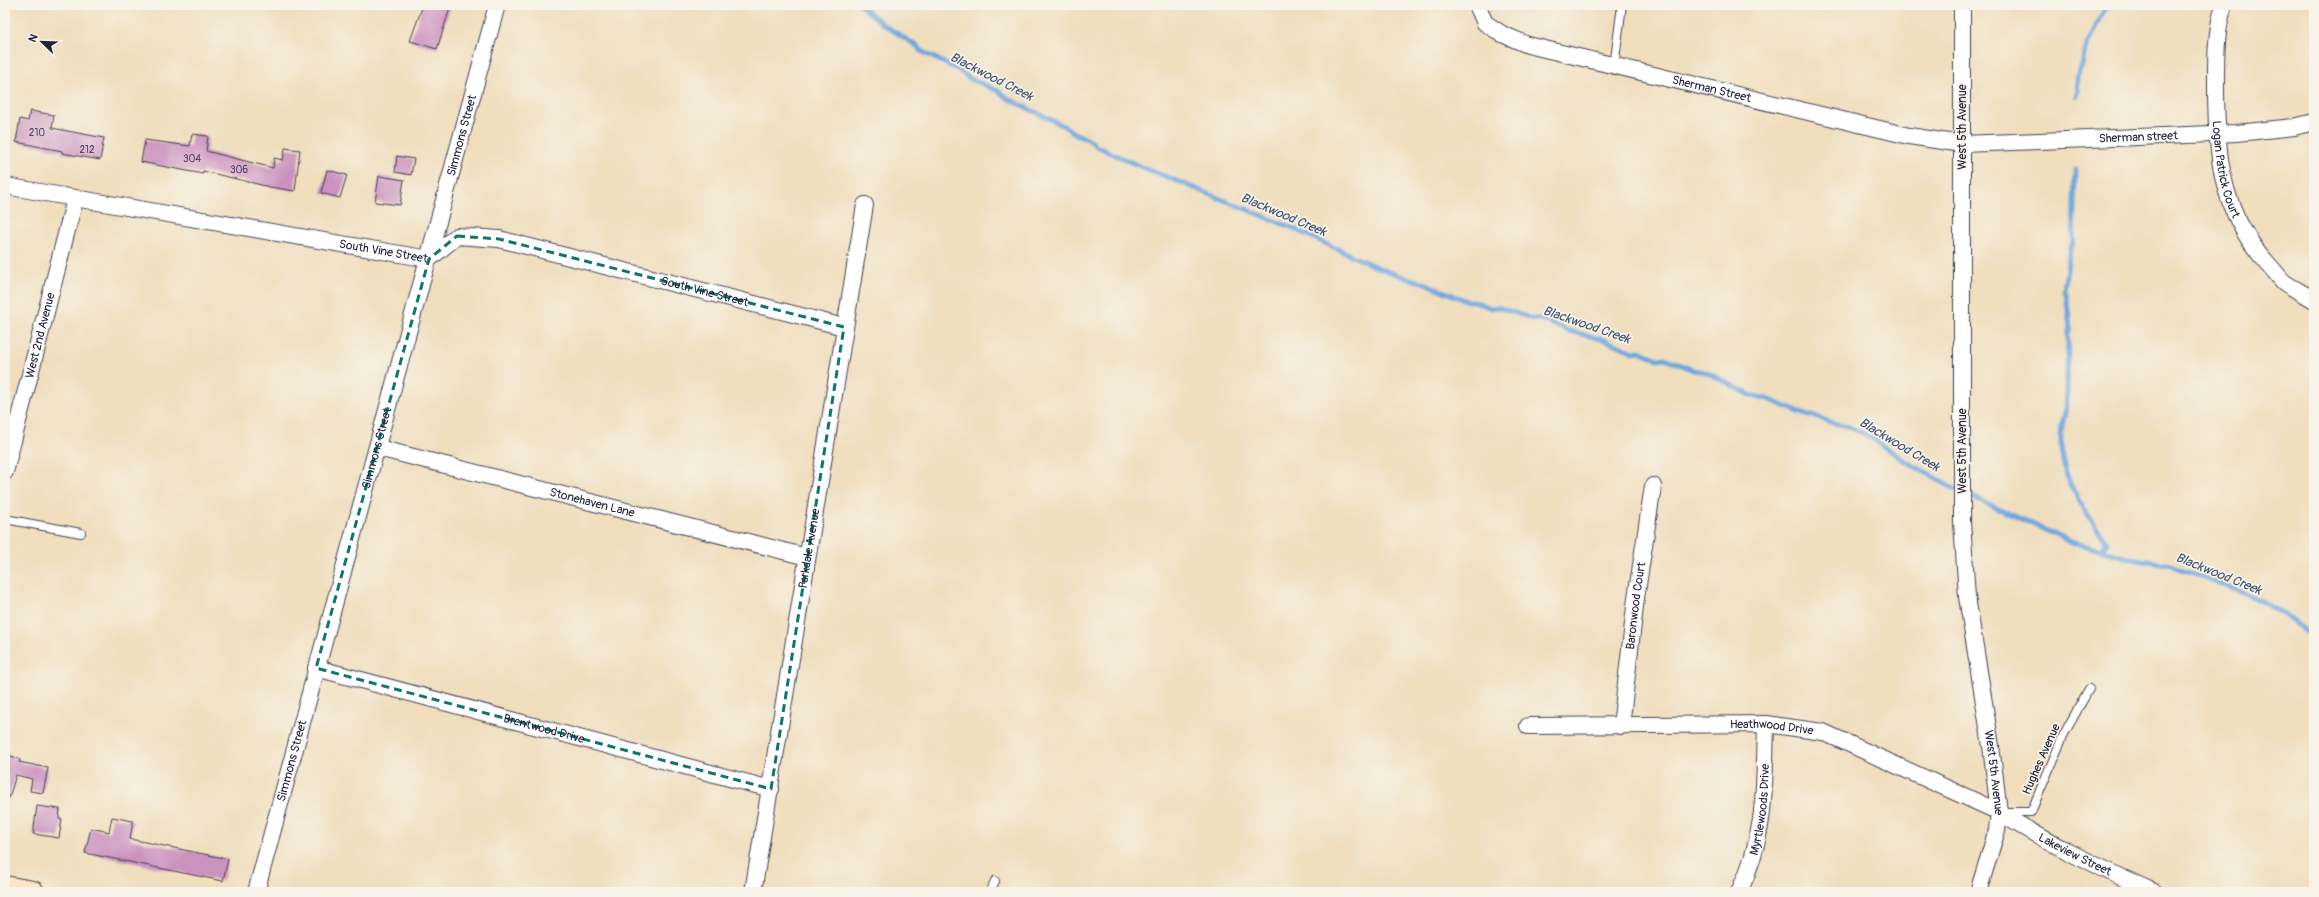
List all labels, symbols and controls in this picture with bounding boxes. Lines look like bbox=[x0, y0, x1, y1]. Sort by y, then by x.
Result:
north arrow bbox=[22, 22, 62, 62]
text: N bbox=[26, 32, 41, 44]
water label: Blackwood Creek bbox=[947, 49, 1037, 105]
street label: Sherman Street bbox=[1671, 73, 1753, 106]
street label: West 5th Avenue bbox=[1955, 84, 1970, 170]
street label: Simmons Street bbox=[444, 93, 480, 178]
street label: Logan Patrick Court bbox=[2209, 120, 2243, 221]
house number: 210 bbox=[29, 127, 45, 139]
street label: Sherman street bbox=[2099, 128, 2178, 147]
house number: 212 bbox=[79, 144, 95, 156]
house number: 304 bbox=[183, 153, 201, 165]
house number: 306 bbox=[230, 164, 248, 176]
water label: Blackwood Creek bbox=[1239, 190, 1330, 241]
street label: South Vine Street bbox=[338, 237, 429, 267]
street label: South Vine Street bbox=[659, 274, 750, 310]
street label: West 2nd Avenue bbox=[22, 291, 59, 380]
water label: Blackwood Creek bbox=[1541, 303, 1634, 348]
street label: Simmons Street bbox=[359, 406, 395, 491]
street label: West 5th Avenue bbox=[1955, 408, 1970, 494]
water label: Blackwood Creek bbox=[1856, 415, 1944, 476]
street label: Stonehaven Lane bbox=[548, 485, 636, 521]
street label: Parkdale Avenue bbox=[796, 507, 823, 590]
water label: Blackwood Creek bbox=[2173, 549, 2265, 599]
street label: Baronwood Court bbox=[1623, 561, 1649, 651]
street label: Brentwood Drive bbox=[502, 711, 586, 747]
street label: Heathwood Drive bbox=[1730, 717, 1815, 739]
street label: Simmons Street bbox=[274, 718, 310, 803]
street label: Hughes Avenue bbox=[2019, 721, 2064, 797]
street label: West 5th Avenue bbox=[1981, 729, 2006, 816]
street label: Myrtlewoods Drive bbox=[1747, 763, 1773, 857]
street label: Lakeview Street bbox=[2035, 830, 2114, 880]

